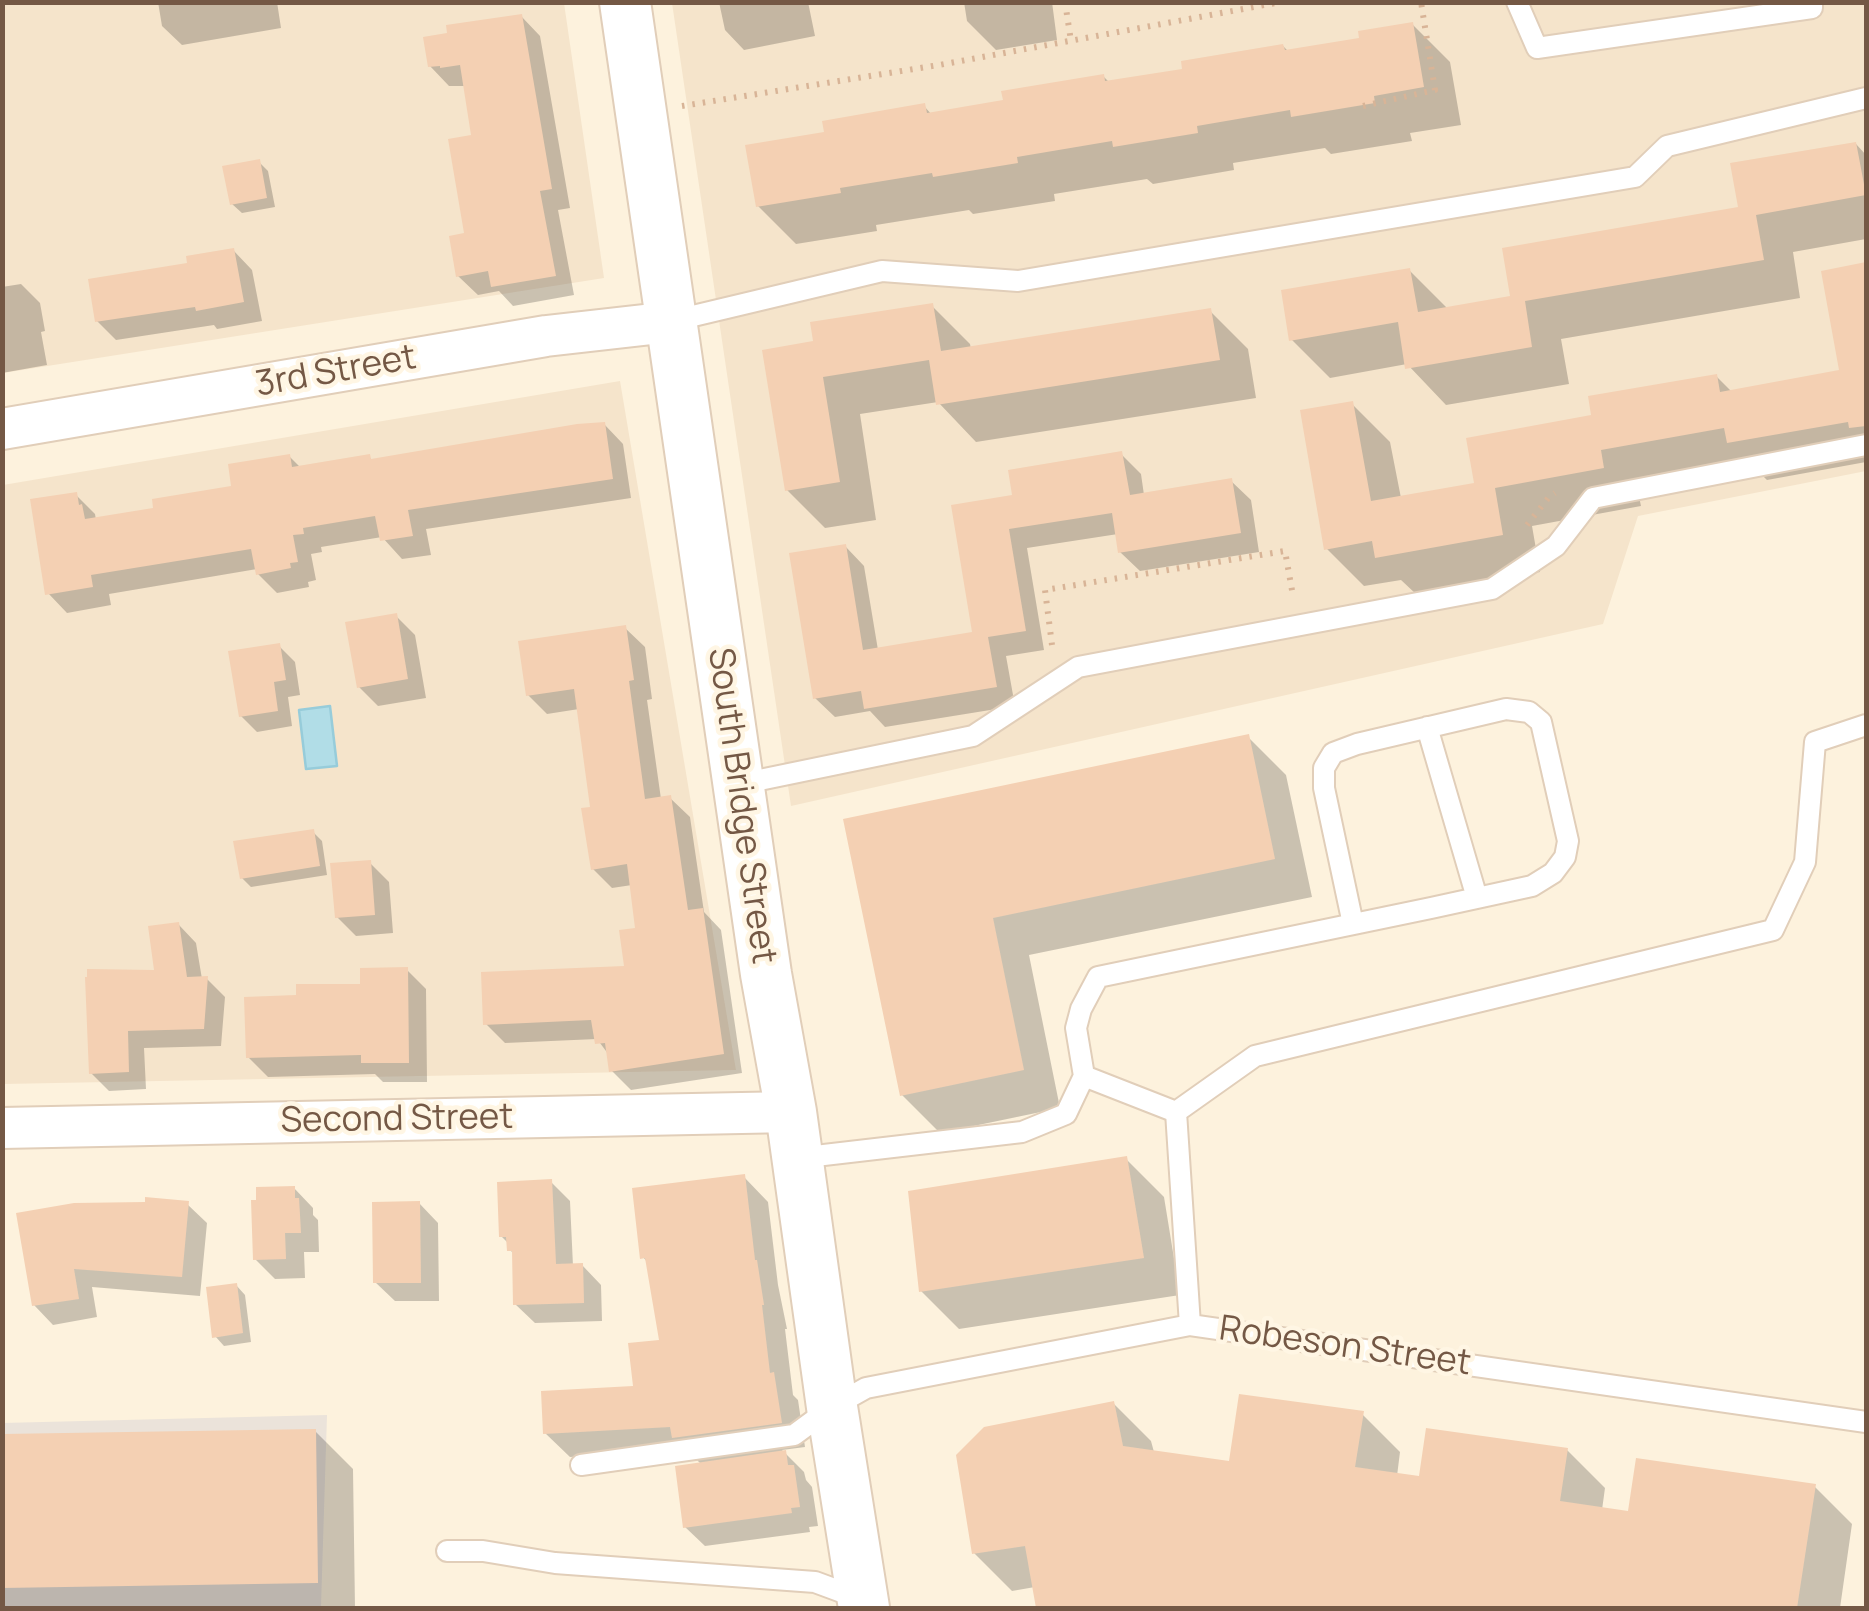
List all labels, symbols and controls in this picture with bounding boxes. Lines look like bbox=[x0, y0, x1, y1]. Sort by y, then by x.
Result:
street label: 3rd Street bbox=[253, 337, 419, 407]
street label: South Bridge Street bbox=[698, 645, 784, 967]
street label: Second Street bbox=[280, 1097, 514, 1143]
street label: Robeson Street bbox=[1217, 1309, 1473, 1385]

